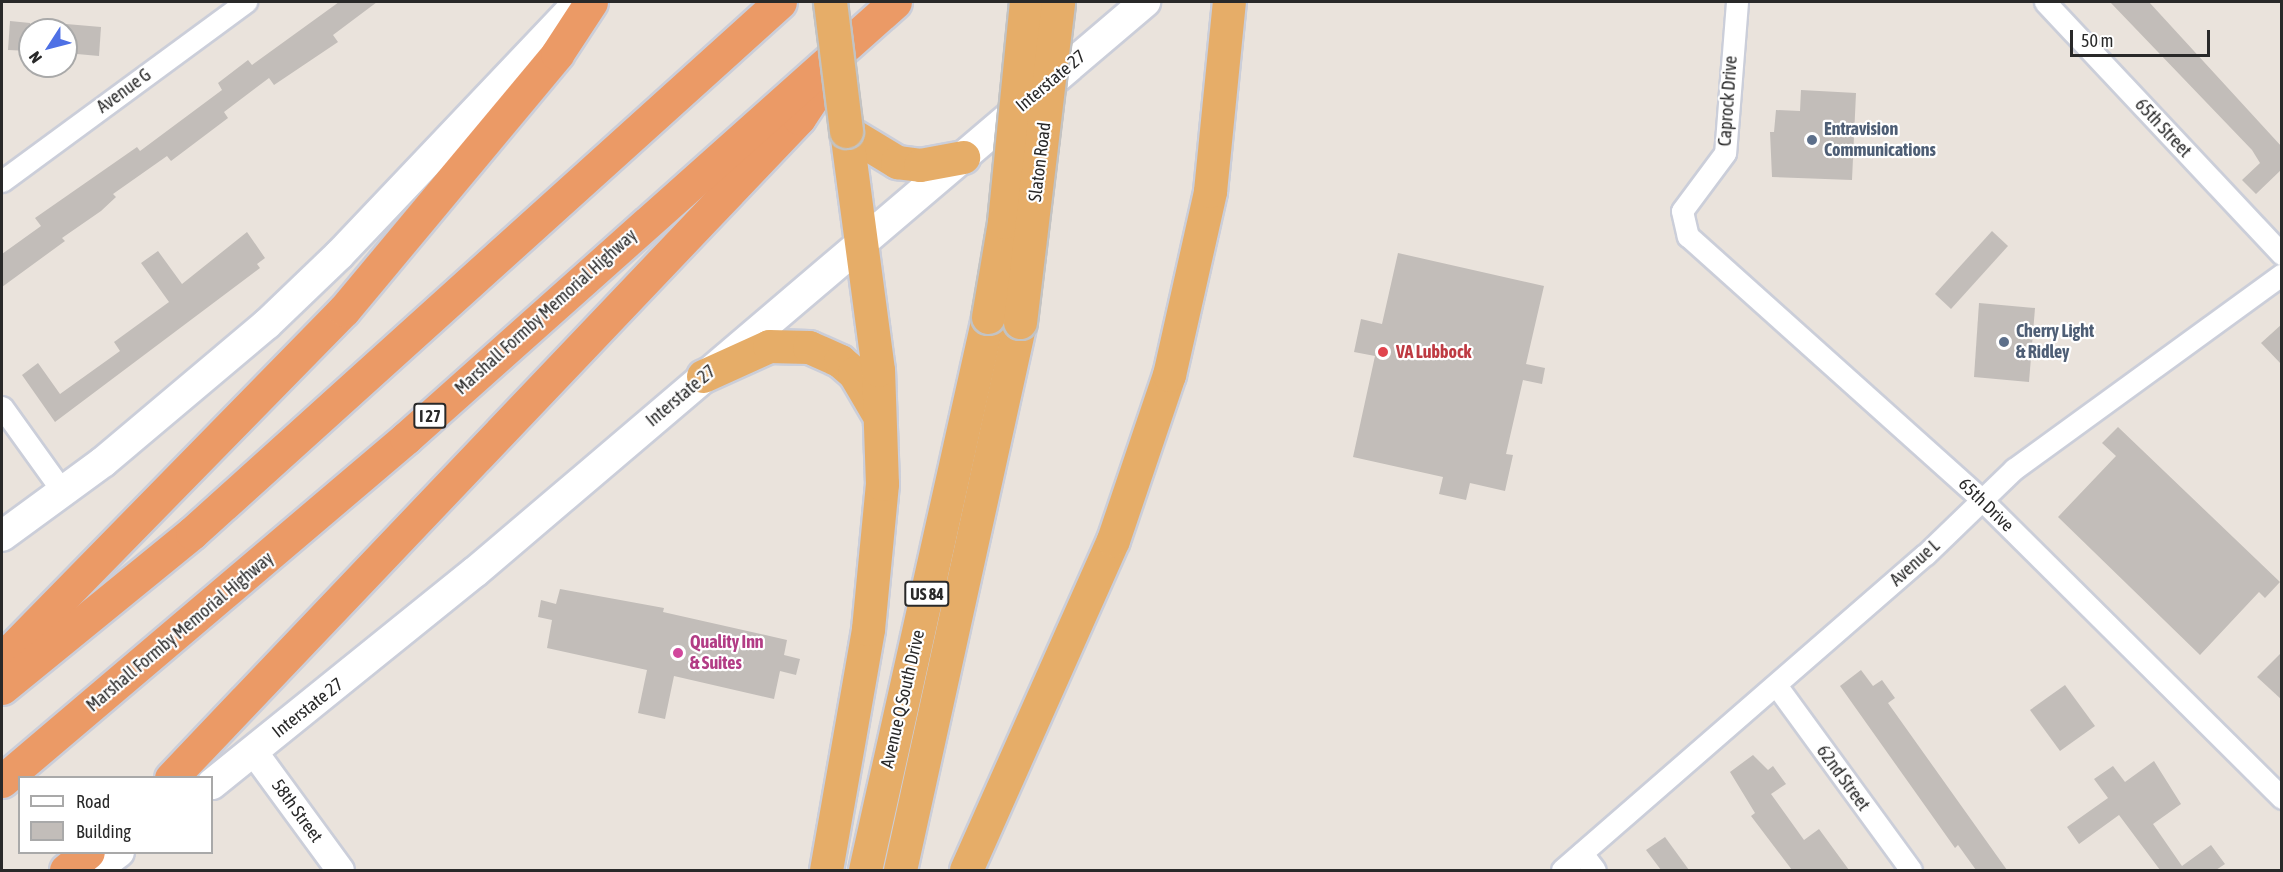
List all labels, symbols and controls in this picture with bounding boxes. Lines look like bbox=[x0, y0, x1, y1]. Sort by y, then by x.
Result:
north arrow bbox=[18, 18, 78, 78]
scale bar bbox=[2073, 18, 2212, 56]
text: 50 m bbox=[2081, 30, 2113, 51]
street label: Interstate 27 bbox=[1012, 46, 1090, 116]
text: N bbox=[25, 48, 45, 67]
street label: Caprock Drive bbox=[1714, 55, 1742, 147]
street label: Avenue G bbox=[93, 64, 155, 118]
street label: 65th Street bbox=[2130, 94, 2196, 162]
place label: Entravision Communications bbox=[1824, 119, 1936, 162]
street label: Slaton Road bbox=[1024, 121, 1056, 203]
marker: Entravision Communications bbox=[1805, 133, 1819, 147]
street label: Marshall Formby Memorial Highway bbox=[451, 225, 641, 399]
place label: Cherry Light & Ridley bbox=[2016, 321, 2094, 364]
marker: Cherry Light & Ridley bbox=[1997, 335, 2011, 349]
place label: VA Lubbock bbox=[1396, 341, 1472, 363]
marker: VA Lubbock bbox=[1374, 343, 1392, 361]
street label: Interstate 27 bbox=[642, 361, 720, 431]
road number: I 27 bbox=[412, 403, 448, 429]
street label: 65th Drive bbox=[1954, 474, 2018, 536]
street label: Avenue L bbox=[1886, 535, 1944, 591]
street label: Marshall Formby Memorial Highway bbox=[82, 547, 278, 717]
road number: US 84 bbox=[903, 581, 951, 607]
street label: Avenue Q South Drive bbox=[877, 628, 929, 770]
place label: Quality Inn & Suites bbox=[690, 632, 764, 674]
marker: Quality Inn & Suites bbox=[671, 646, 685, 660]
street label: Interstate 27 bbox=[268, 674, 348, 742]
street label: 62nd Street bbox=[1812, 741, 1874, 815]
street label: 58th Street bbox=[267, 775, 327, 847]
legend bbox=[18, 776, 213, 854]
text: Road bbox=[76, 791, 110, 812]
text: Building bbox=[76, 821, 131, 842]

